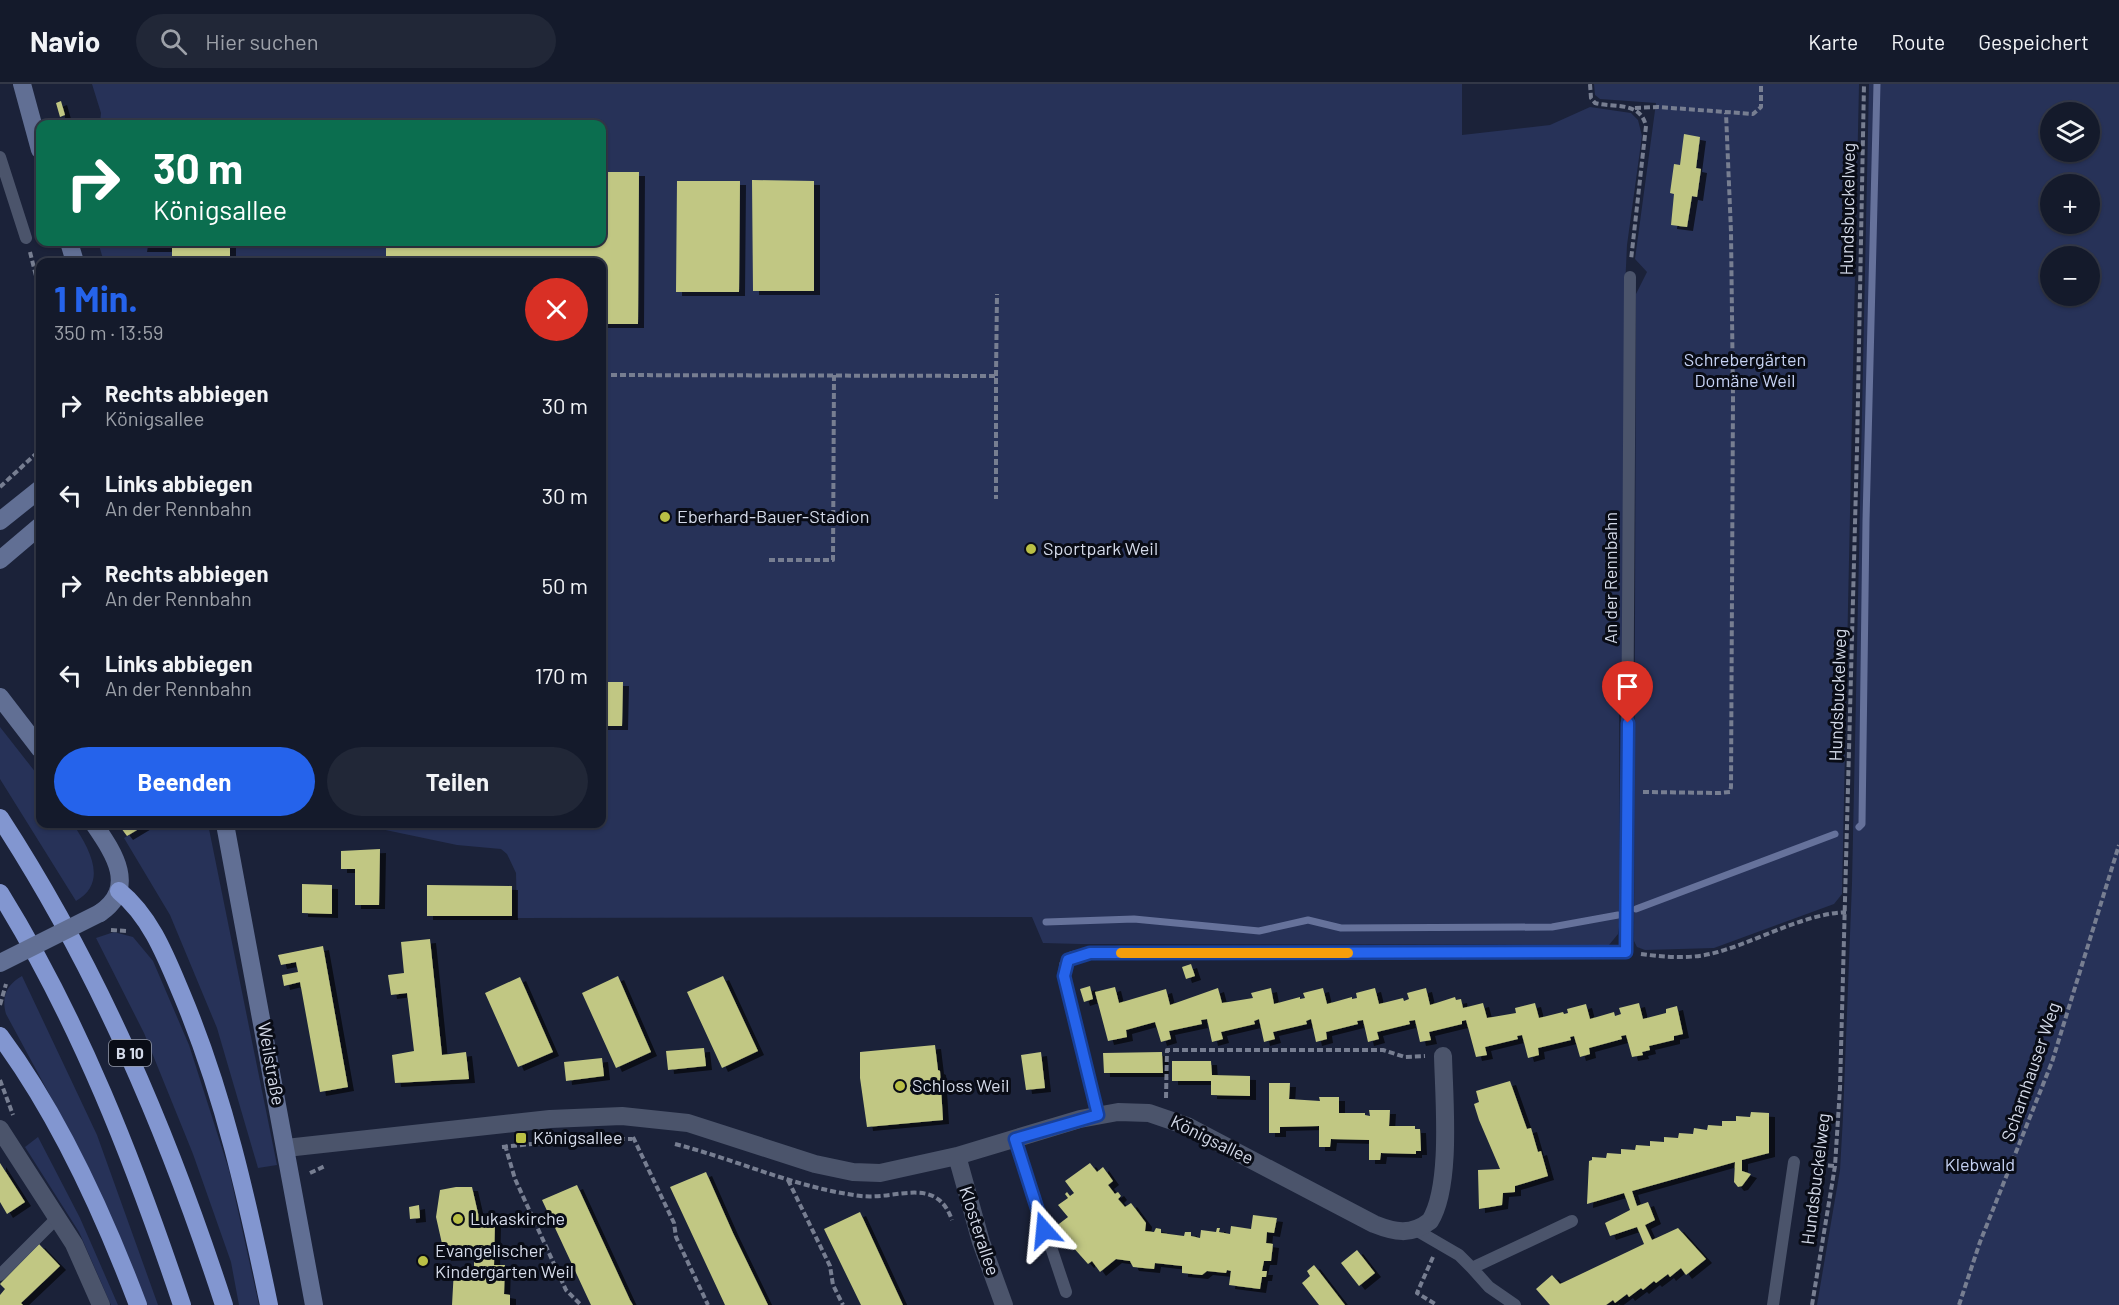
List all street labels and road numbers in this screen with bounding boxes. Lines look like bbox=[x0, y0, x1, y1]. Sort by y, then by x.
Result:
street label: Hundsbuckelweg bbox=[1835, 142, 1859, 275]
street label: An der Rennbahn bbox=[1599, 512, 1621, 644]
street label: Hundsbuckelweg bbox=[1824, 628, 1850, 762]
street label: Scharnhauser Weg bbox=[1996, 999, 2064, 1144]
street label: Weilstraße bbox=[254, 1021, 290, 1107]
road number: B 10 bbox=[109, 1040, 151, 1066]
street label: Königsallee bbox=[1167, 1110, 1257, 1169]
street label: Hundsbuckelweg bbox=[1796, 1112, 1834, 1246]
street label: Klosterallee bbox=[955, 1183, 1005, 1278]

